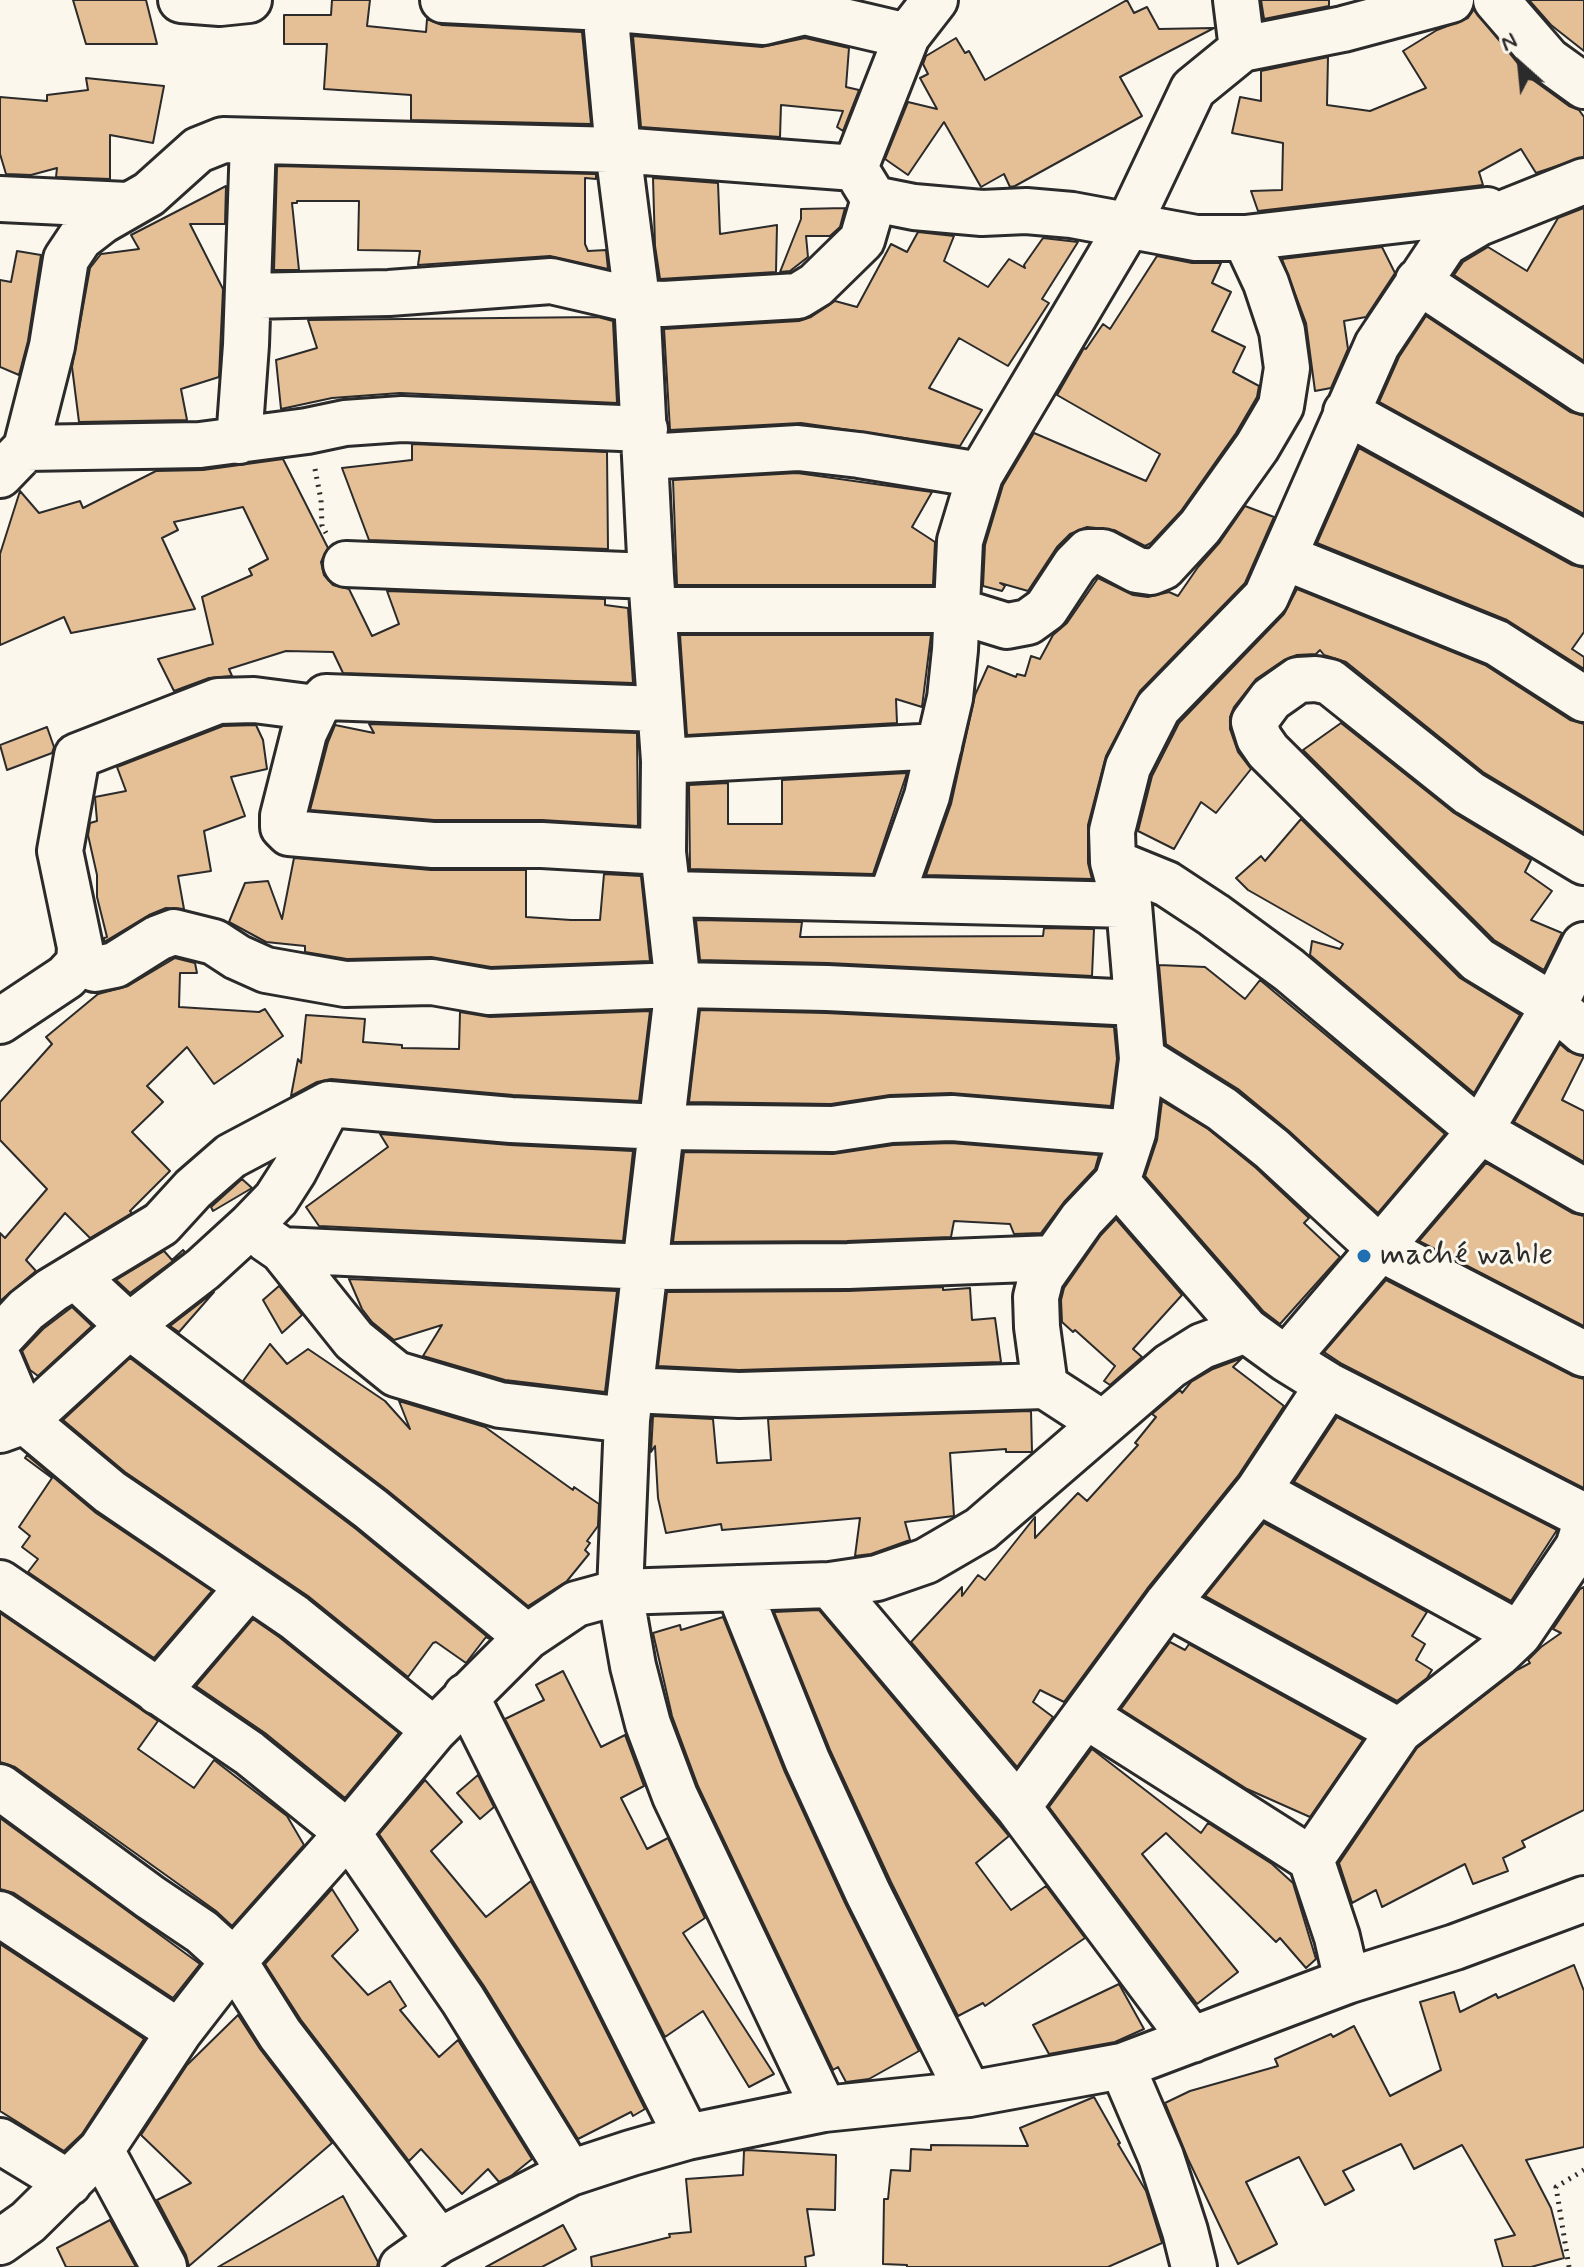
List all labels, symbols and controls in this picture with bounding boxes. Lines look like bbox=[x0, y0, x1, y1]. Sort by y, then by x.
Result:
north arrow bbox=[1480, 24, 1560, 104]
text: N bbox=[1496, 27, 1522, 58]
place label: maché wahle bbox=[1380, 1237, 1553, 1275]
marker: maché wahle bbox=[1355, 1247, 1373, 1265]

